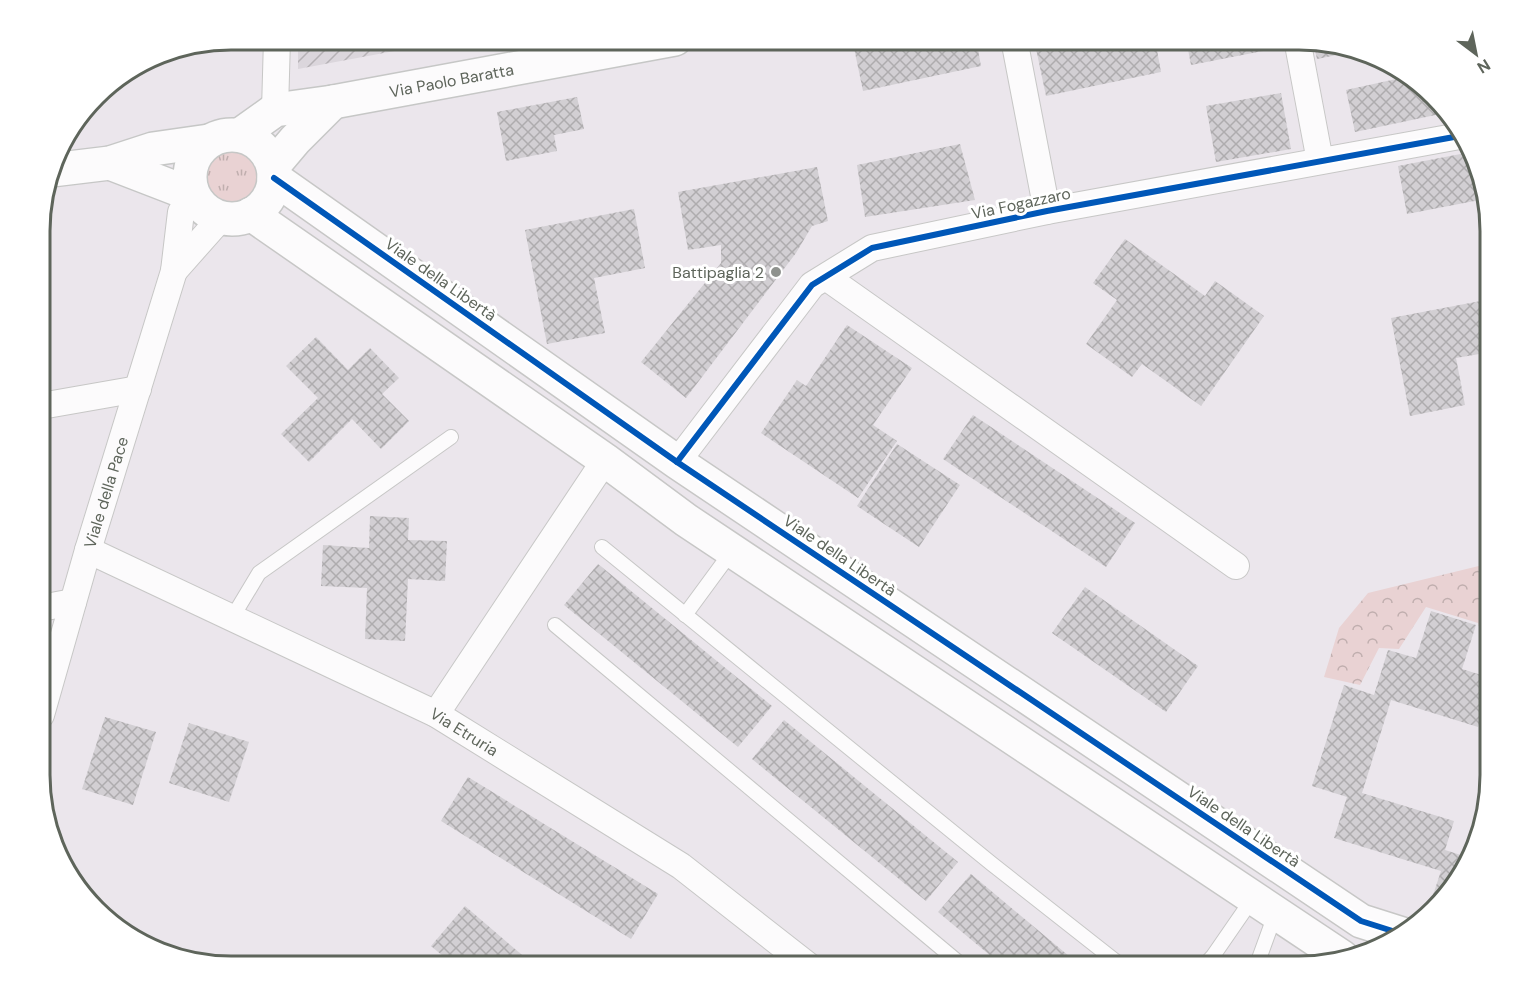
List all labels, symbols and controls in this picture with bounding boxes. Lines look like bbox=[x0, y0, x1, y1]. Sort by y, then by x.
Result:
north arrow bbox=[1446, 24, 1506, 84]
text: N bbox=[1473, 54, 1494, 78]
street label: Via Paolo Baratta bbox=[388, 59, 515, 102]
street label: Via Fogazzaro bbox=[970, 183, 1073, 224]
street label: Viale della Libertà bbox=[381, 233, 501, 326]
place label: Battipaglia 2 bbox=[672, 262, 764, 283]
marker: Battipaglia 2 bbox=[769, 265, 783, 279]
street label: Viale della Pace bbox=[79, 434, 133, 551]
street label: Viale della Libertà bbox=[779, 510, 900, 601]
street label: Via Etruria bbox=[426, 703, 502, 761]
street label: Viale della Libertà bbox=[1183, 781, 1304, 872]

